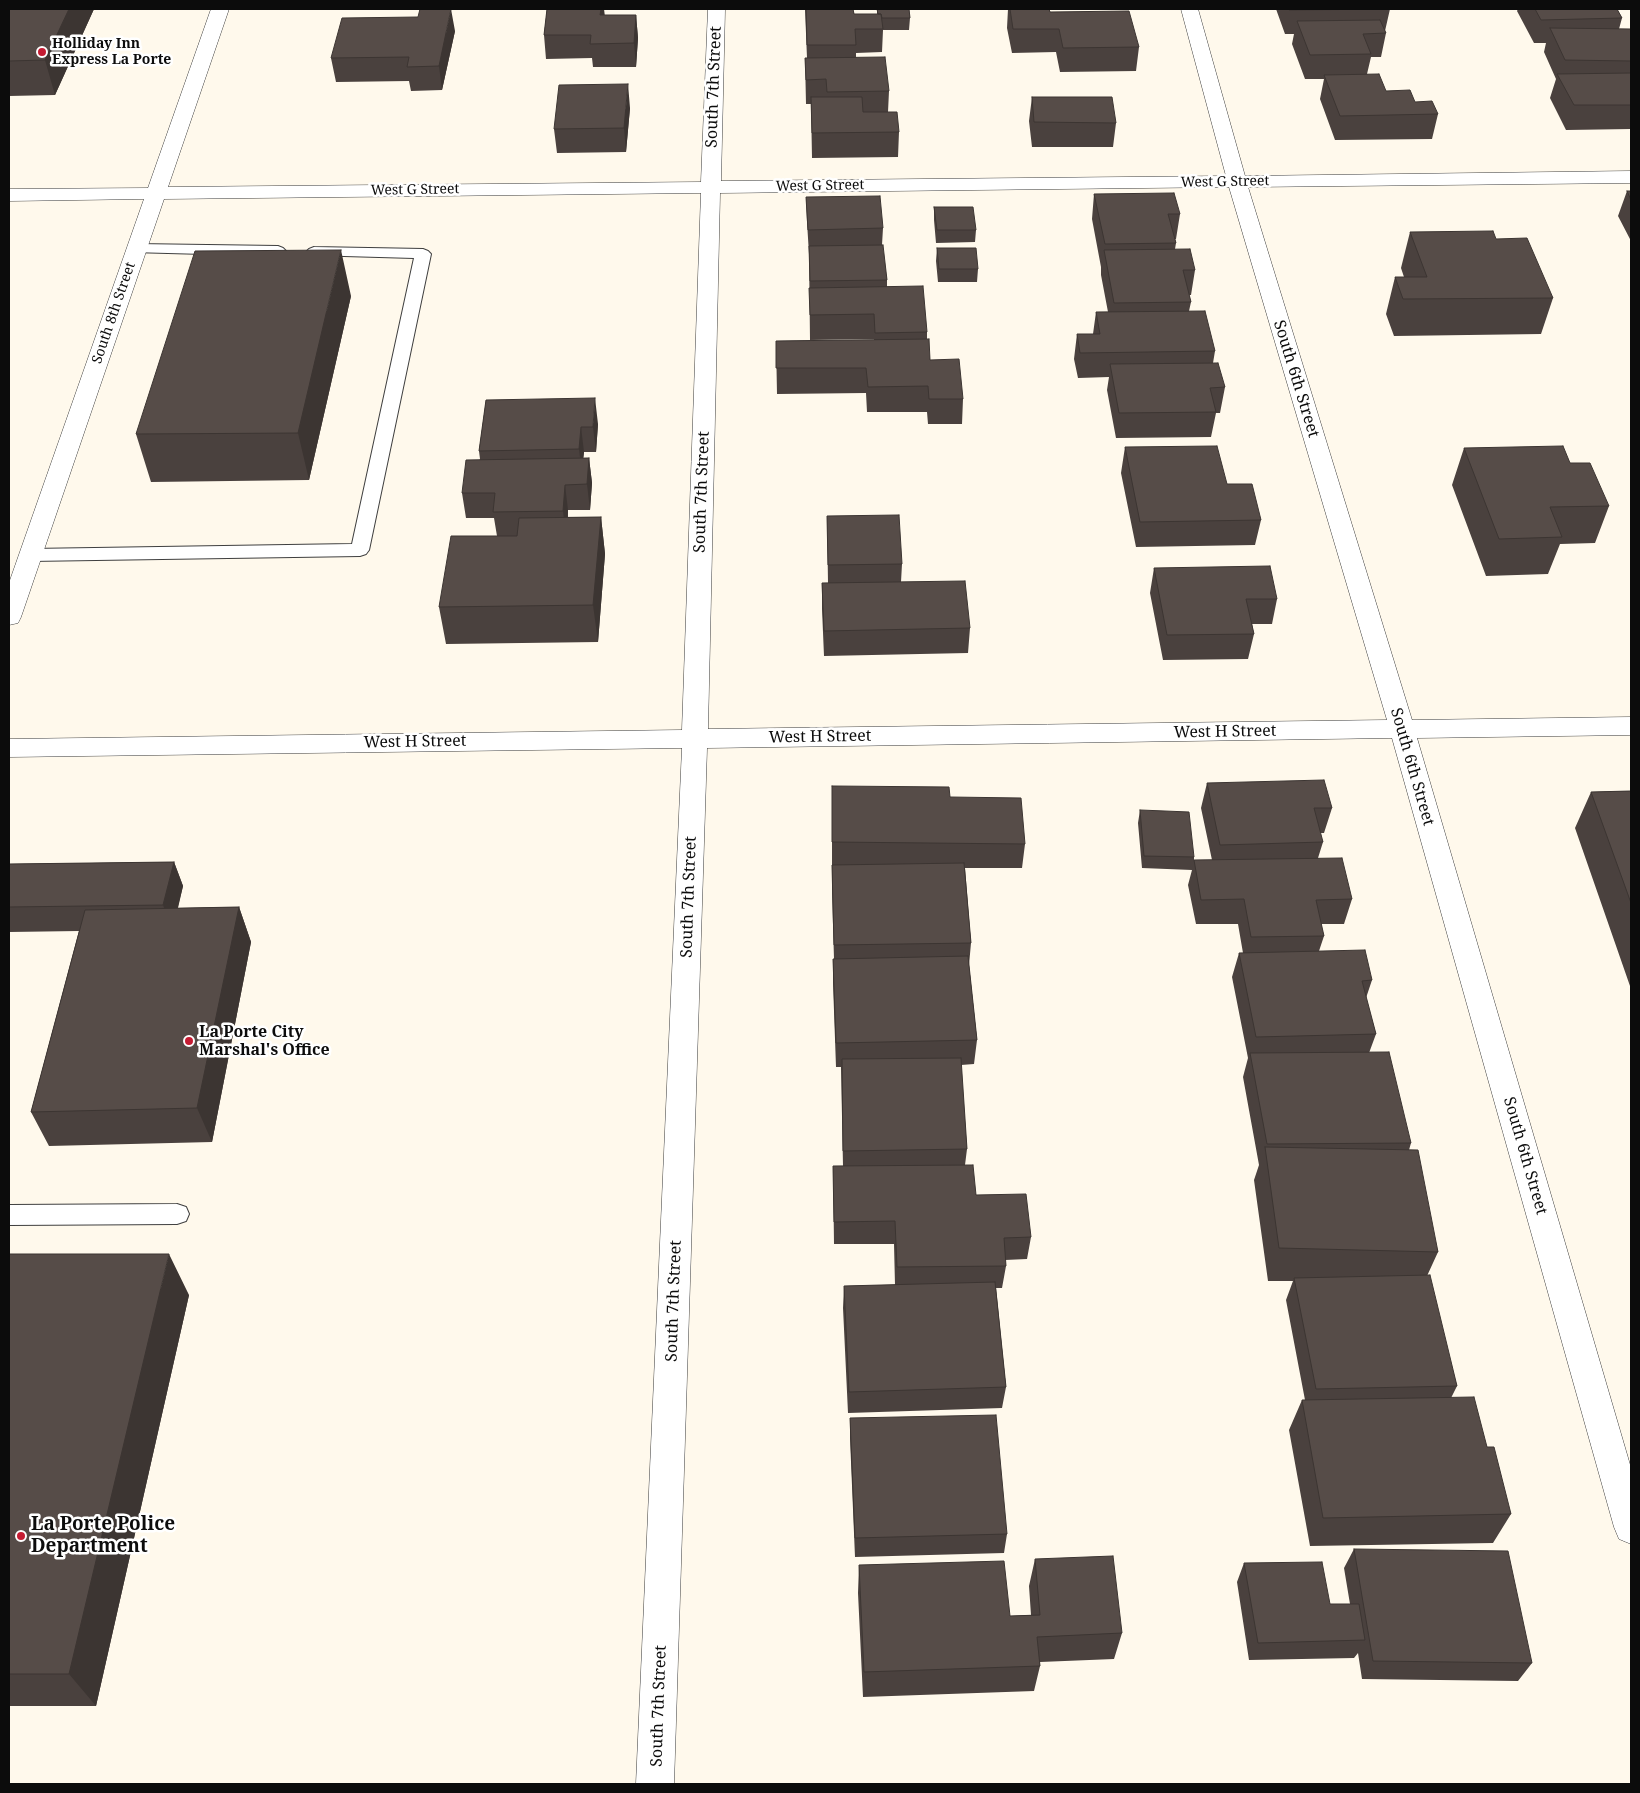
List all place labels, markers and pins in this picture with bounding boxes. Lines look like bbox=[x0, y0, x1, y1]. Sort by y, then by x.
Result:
place label: Holliday Inn Express La Porte bbox=[52, 36, 171, 68]
marker: Holliday Inn Express La Porte bbox=[36, 46, 48, 58]
place label: La Porte City Marshal's Office bbox=[199, 1022, 330, 1060]
marker: La Porte City Marshal's Office bbox=[183, 1035, 195, 1047]
place label: La Porte Police Department bbox=[31, 1514, 175, 1558]
marker: La Porte Police Department bbox=[15, 1530, 27, 1542]

